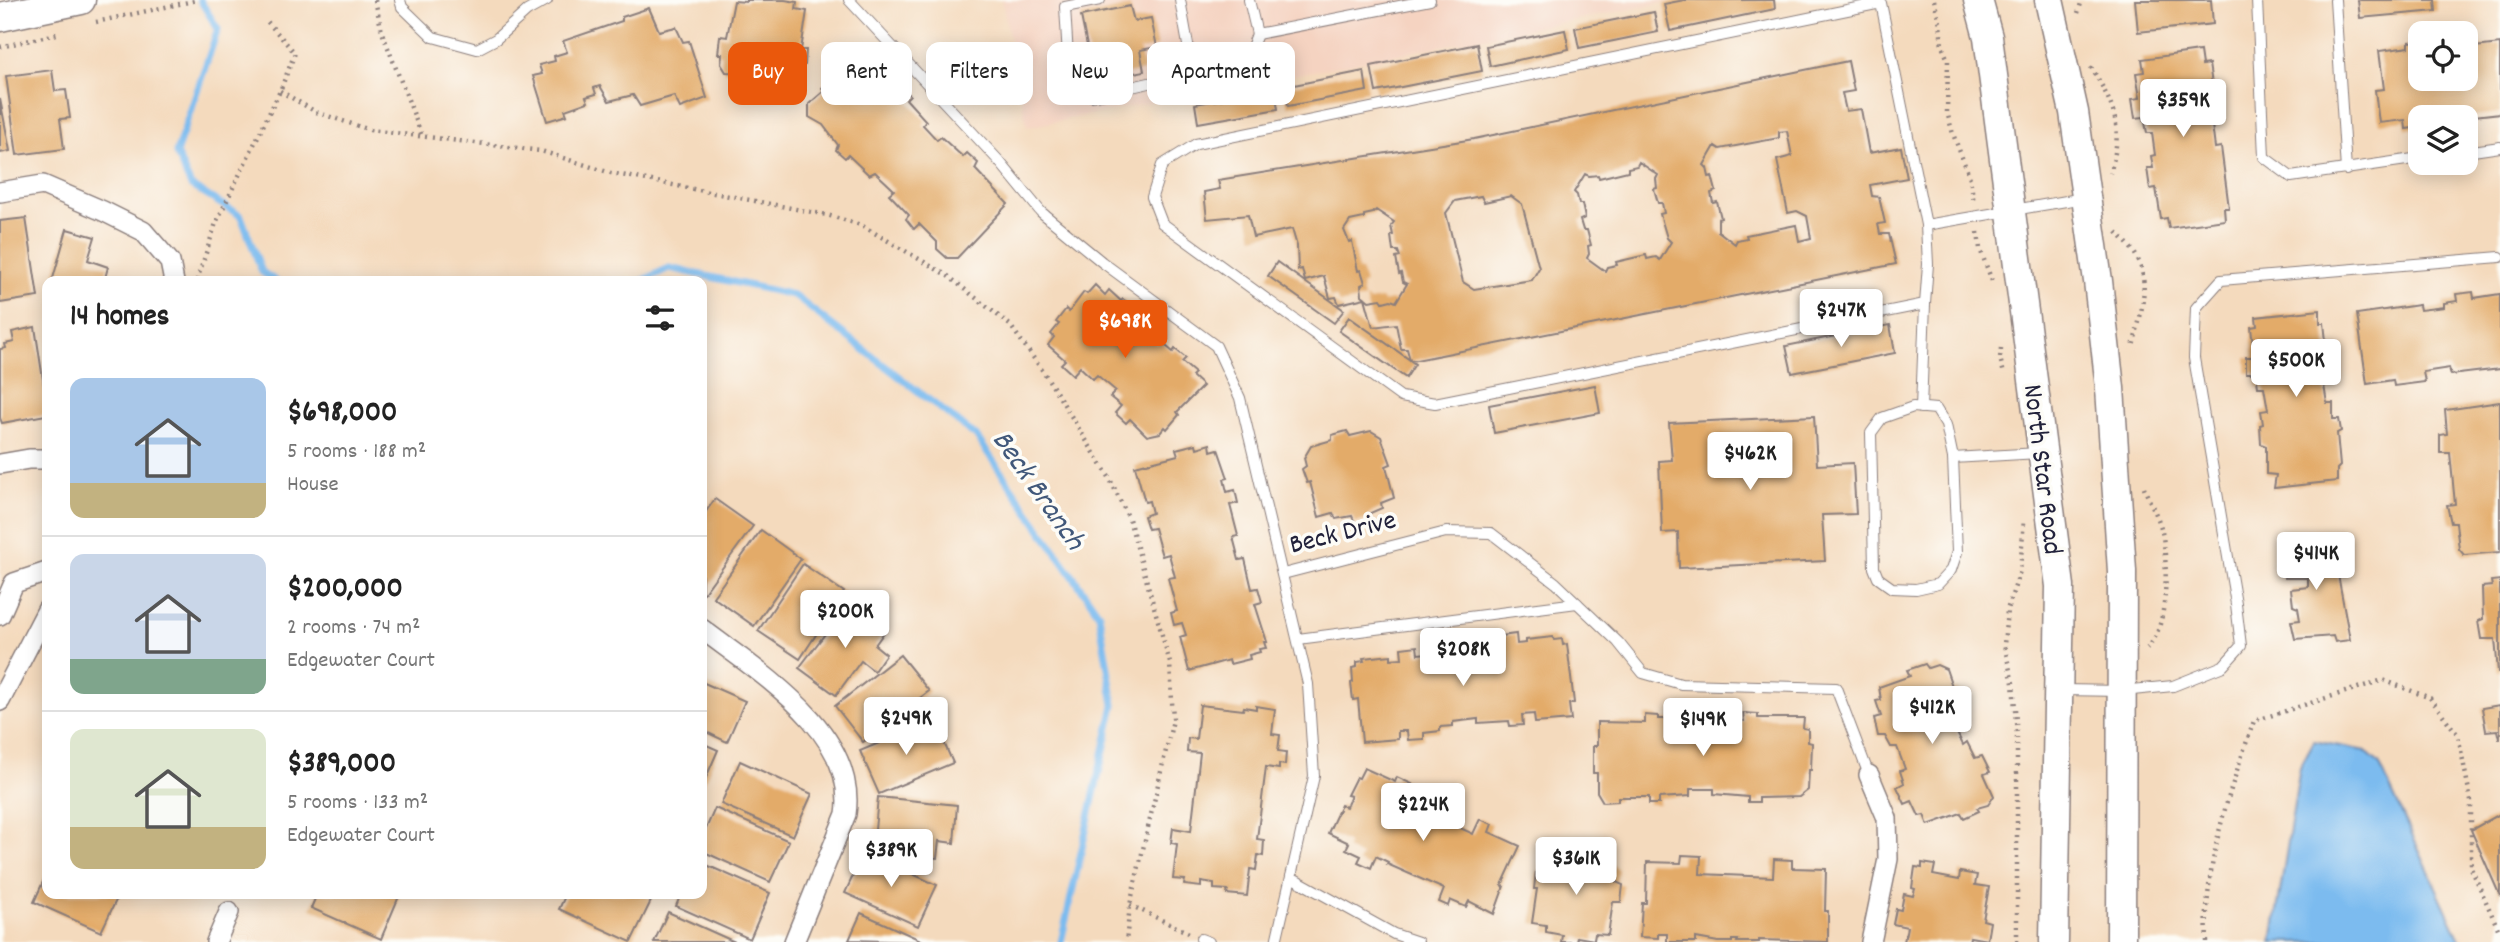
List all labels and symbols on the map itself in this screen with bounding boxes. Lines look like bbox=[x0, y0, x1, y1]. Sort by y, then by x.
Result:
pin: $359K bbox=[2134, 80, 2232, 139]
pin: $247K bbox=[1792, 290, 1890, 349]
pin: $698K bbox=[1076, 300, 1174, 360]
pin: $500K bbox=[2247, 340, 2345, 399]
street label: North Star Road bbox=[2010, 382, 2070, 557]
water label: Beck Branch bbox=[979, 423, 1094, 561]
pin: $462K bbox=[1701, 433, 1799, 492]
street label: Beck Drive bbox=[1286, 502, 1401, 567]
pin: $414K bbox=[2267, 532, 2365, 592]
pin: $200K bbox=[796, 590, 894, 650]
pin: $208K bbox=[1414, 628, 1512, 688]
pin: $412K bbox=[1883, 686, 1981, 746]
pin: $249K bbox=[857, 698, 955, 757]
pin: $149K bbox=[1654, 698, 1752, 758]
pin: $224K bbox=[1374, 784, 1472, 843]
pin: $389K bbox=[842, 830, 940, 889]
pin: $361K bbox=[1527, 838, 1625, 897]

